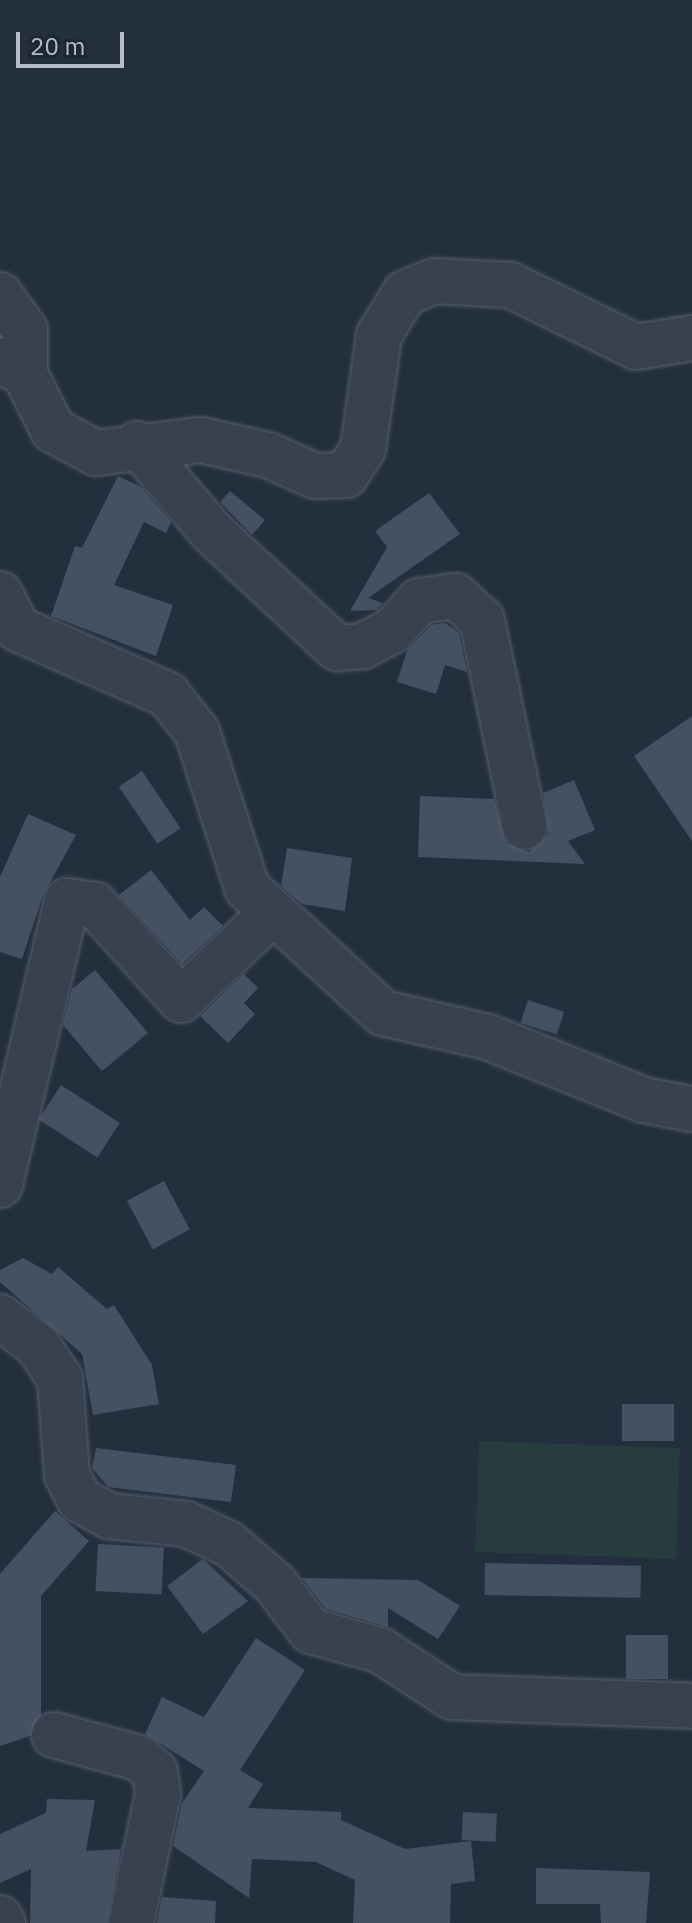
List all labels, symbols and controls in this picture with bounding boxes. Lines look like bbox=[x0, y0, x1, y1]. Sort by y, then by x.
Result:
scale bar bbox=[20, 16, 128, 66]
text: 20 m bbox=[30, 30, 85, 62]

